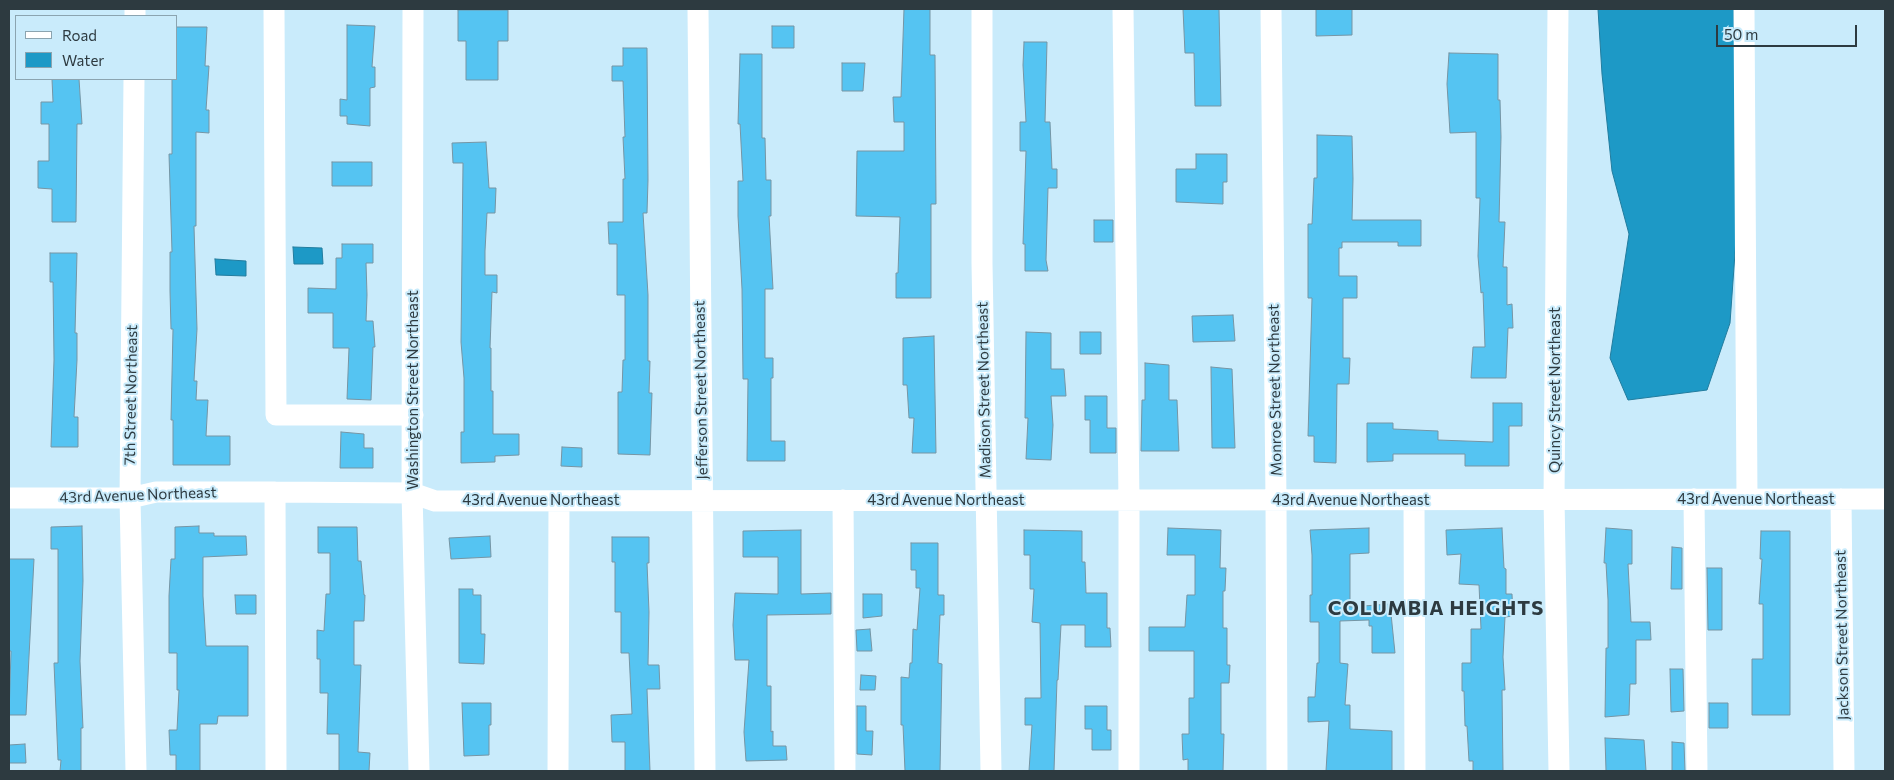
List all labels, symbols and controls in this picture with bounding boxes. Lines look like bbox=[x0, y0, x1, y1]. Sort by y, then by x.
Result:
legend bbox=[15, 15, 178, 80]
scale bar bbox=[1719, 15, 1860, 47]
text: 50 m bbox=[1724, 25, 1758, 43]
text: Road bbox=[62, 26, 97, 44]
text: Water bbox=[62, 51, 104, 69]
street label: Washington Street Northeast bbox=[404, 290, 422, 490]
street label: Jefferson Street Northeast bbox=[690, 300, 712, 480]
street label: Madison Street Northeast bbox=[973, 301, 995, 479]
street label: Monroe Street Northeast bbox=[1264, 304, 1286, 476]
street label: Quincy Street Northeast bbox=[1546, 307, 1564, 473]
street label: 7th Street Northeast bbox=[121, 325, 141, 465]
street label: 43rd Avenue Northeast bbox=[59, 483, 217, 507]
street label: 43rd Avenue Northeast bbox=[1677, 490, 1835, 508]
street label: 43rd Avenue Northeast bbox=[462, 491, 620, 509]
street label: 43rd Avenue Northeast bbox=[867, 491, 1025, 509]
street label: 43rd Avenue Northeast bbox=[1272, 491, 1430, 509]
street label: Jackson Street Northeast bbox=[1832, 550, 1852, 720]
district label: COLUMBIA HEIGHTS bbox=[1326, 596, 1546, 620]

